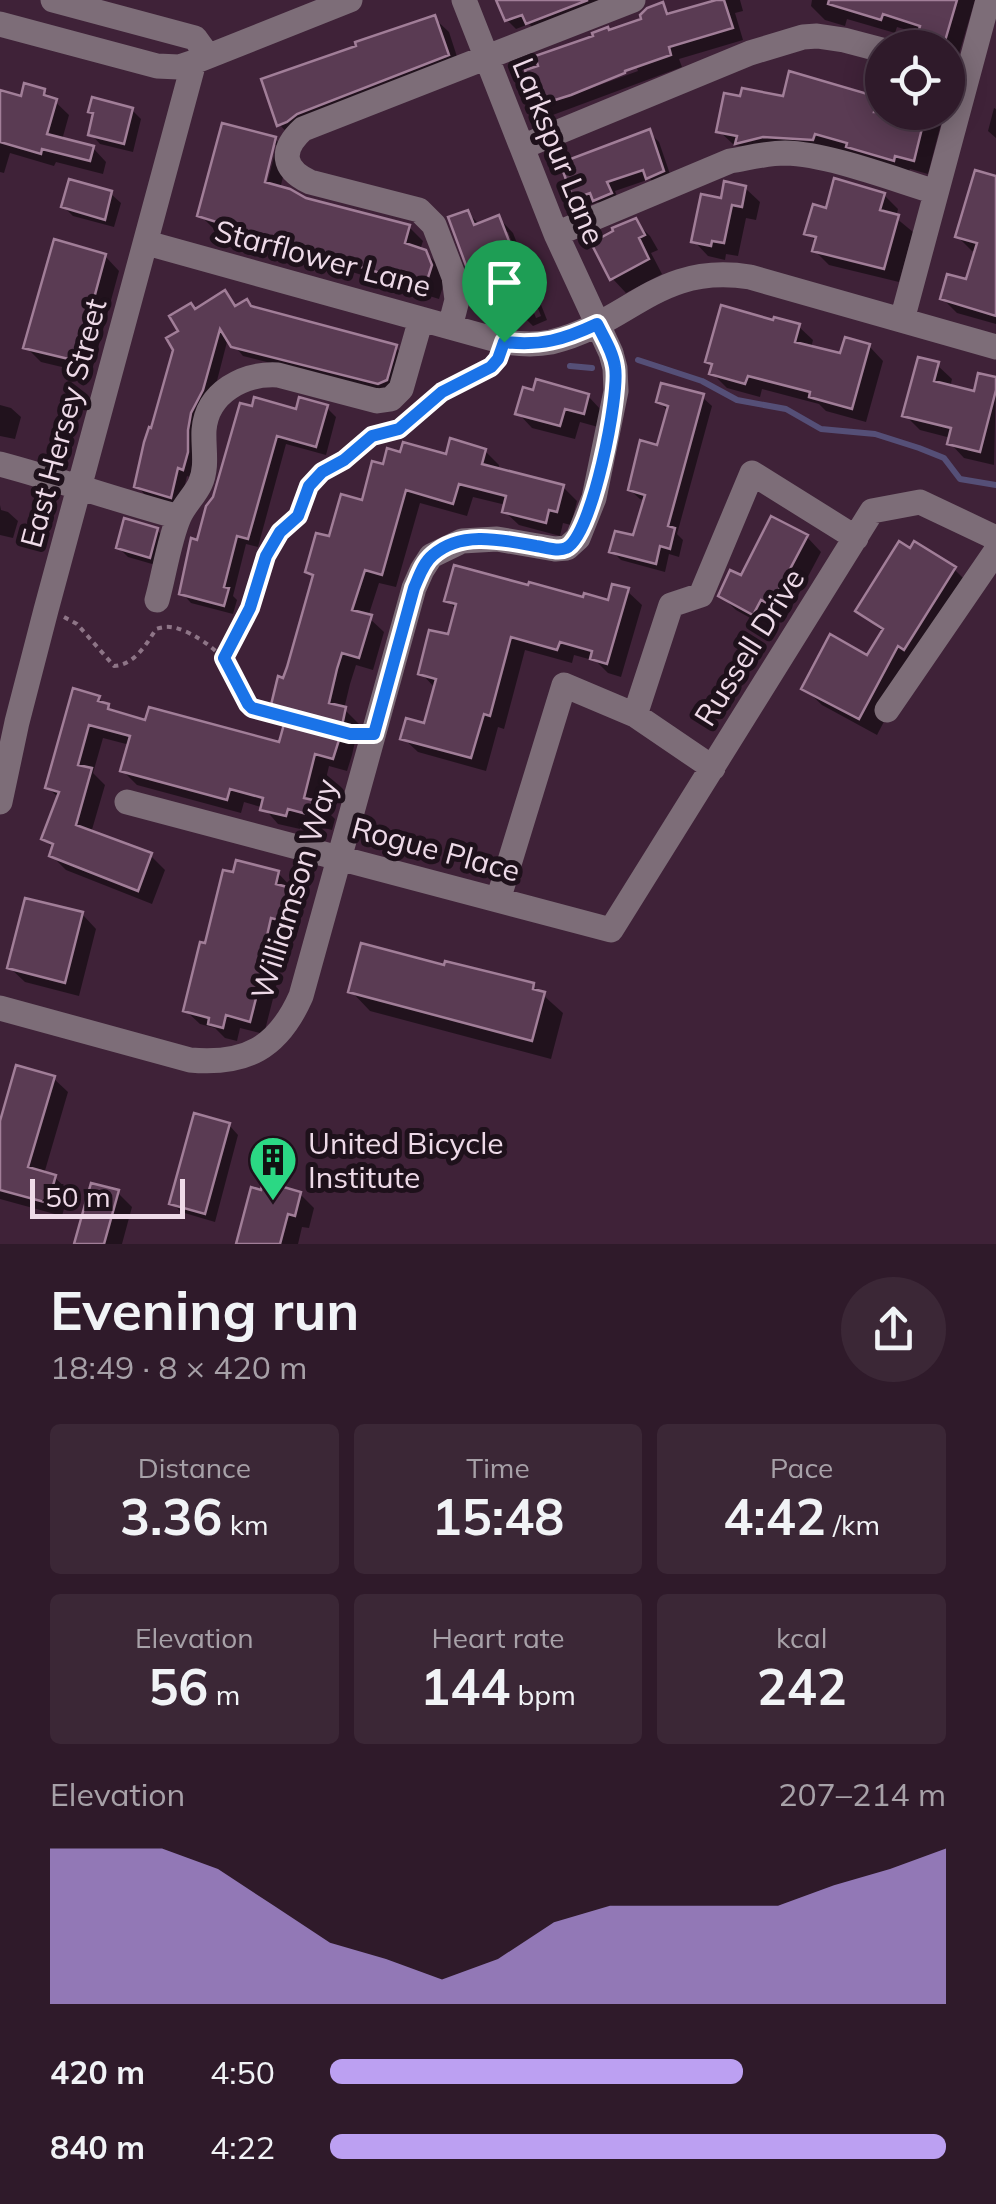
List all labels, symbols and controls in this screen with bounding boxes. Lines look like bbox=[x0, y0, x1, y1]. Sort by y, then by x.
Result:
map controls bbox=[865, 30, 965, 130]
button: locate bbox=[865, 30, 965, 130]
street label: Larkspur Lane bbox=[504, 52, 614, 250]
street label: Starflower Lane bbox=[211, 211, 435, 305]
pin bbox=[462, 240, 547, 343]
icon: arrive bbox=[477, 255, 532, 310]
street label: East Hersey Street bbox=[11, 294, 115, 552]
street label: Russell Drive bbox=[686, 561, 812, 733]
street label: Williamson Way bbox=[242, 774, 346, 1004]
street label: Rogue Place bbox=[348, 808, 524, 890]
place label: United Bicycle Institute bbox=[308, 1124, 504, 1196]
building icon: United Bicycle Institute bbox=[247, 1134, 299, 1202]
scale bar bbox=[30, 1174, 185, 1218]
text: 50 m bbox=[45, 1179, 111, 1214]
text: Evening run bbox=[50, 1275, 359, 1344]
button: share bbox=[841, 1277, 946, 1382]
text: 18:49 · 8 × 420 m bbox=[50, 1347, 307, 1387]
text: Distance bbox=[138, 1450, 251, 1485]
text: Time bbox=[466, 1450, 530, 1485]
text: Pace bbox=[770, 1450, 833, 1485]
text: 3.36 bbox=[120, 1485, 222, 1548]
text: 15:48 bbox=[432, 1485, 564, 1548]
text: 4:42 bbox=[723, 1485, 826, 1548]
text: km bbox=[222, 1507, 269, 1542]
text: /km bbox=[826, 1507, 880, 1542]
text: Elevation bbox=[135, 1620, 254, 1655]
text: Heart rate bbox=[431, 1620, 565, 1655]
text: kcal bbox=[776, 1620, 827, 1655]
text: 56 bbox=[148, 1655, 208, 1718]
text: 144 bbox=[420, 1655, 510, 1718]
text: 242 bbox=[757, 1655, 847, 1718]
text: m bbox=[208, 1677, 240, 1712]
text: bpm bbox=[510, 1677, 576, 1712]
text: Elevation bbox=[50, 1774, 185, 1814]
text: 207–214 m bbox=[778, 1774, 946, 1814]
text: 420 m bbox=[50, 2052, 145, 2092]
text: 4:50 bbox=[210, 2052, 275, 2092]
text: 840 m bbox=[50, 2127, 145, 2167]
text: 4:22 bbox=[210, 2127, 275, 2167]

